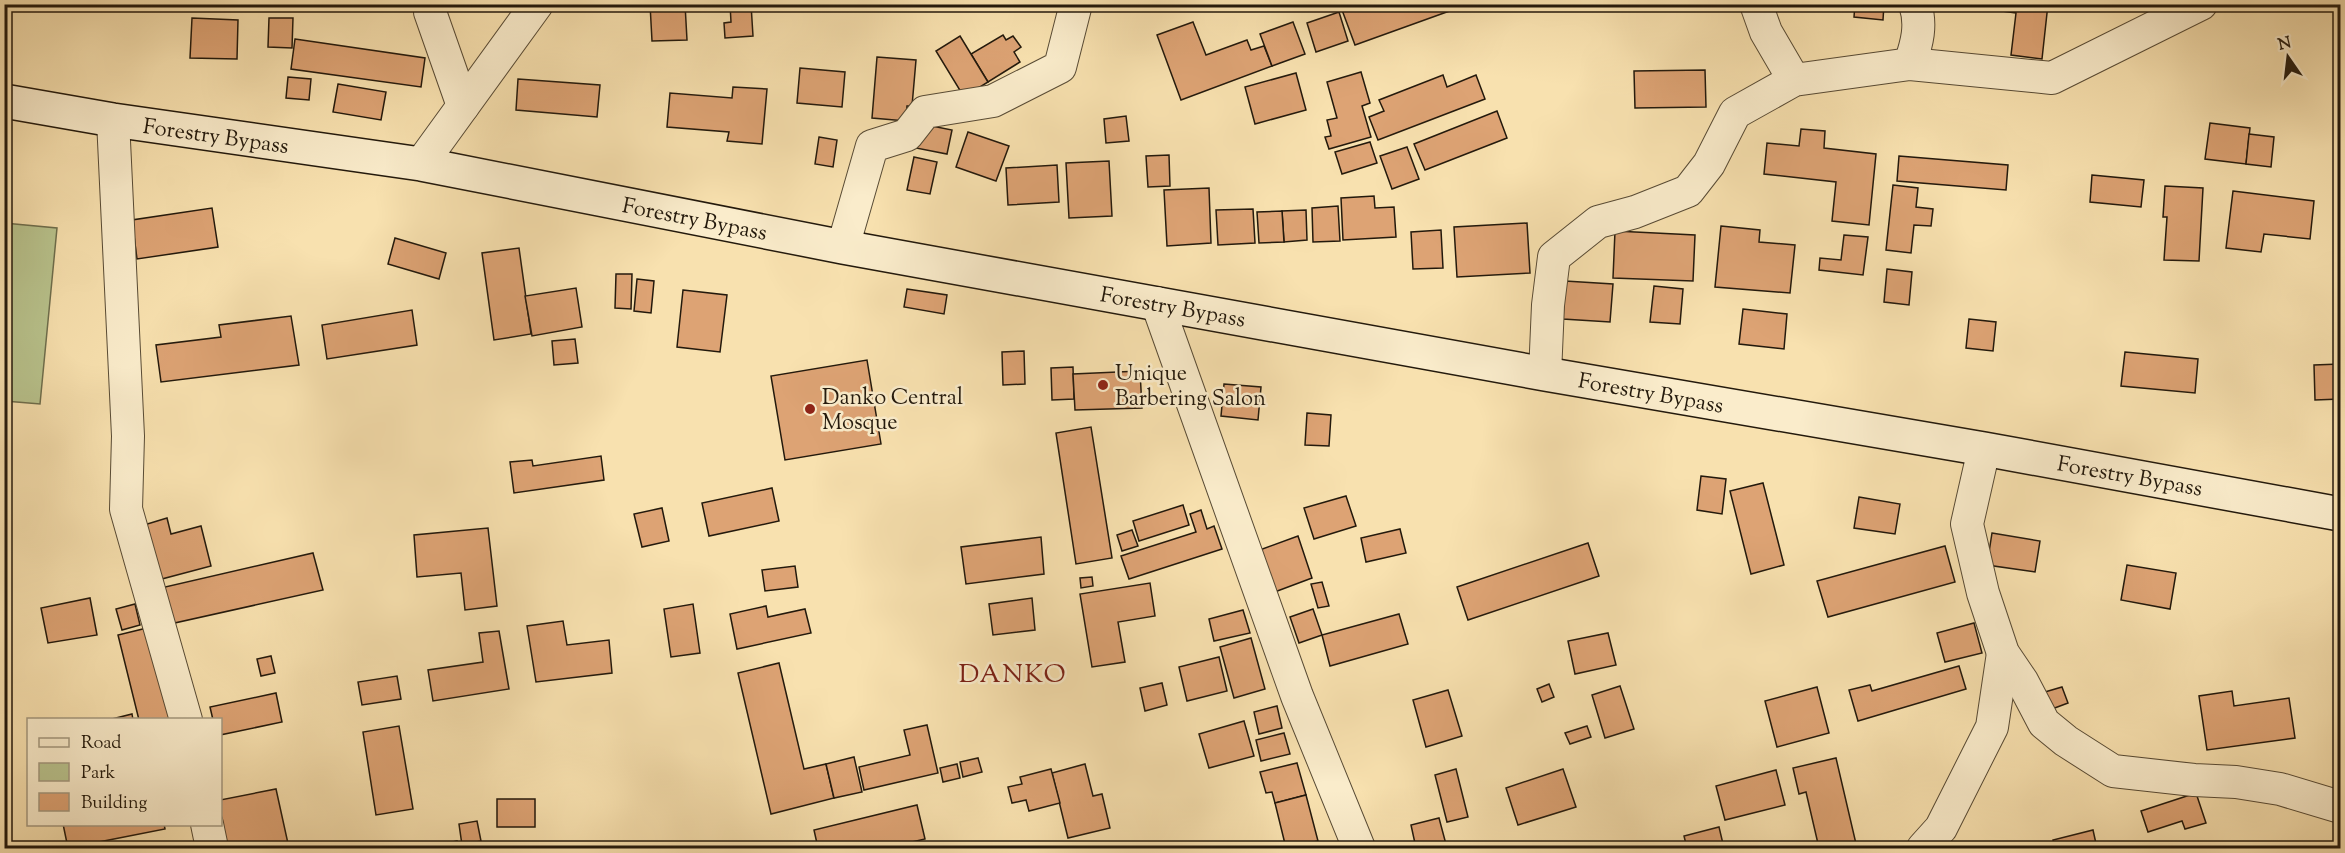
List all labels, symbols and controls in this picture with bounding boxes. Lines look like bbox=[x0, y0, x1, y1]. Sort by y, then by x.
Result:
north arrow bbox=[2258, 27, 2318, 87]
text: N bbox=[2276, 32, 2294, 58]
street label: Forestry Bypass bbox=[141, 112, 291, 164]
street label: Forestry Bypass bbox=[619, 191, 770, 251]
street label: Forestry Bypass bbox=[1097, 280, 1248, 337]
place label: Unique Barbering Salon bbox=[1115, 359, 1266, 416]
street label: Forestry Bypass bbox=[1575, 366, 1726, 423]
marker: Unique Barbering Salon bbox=[1096, 378, 1110, 392]
place label: Danko Central Mosque bbox=[822, 383, 963, 440]
marker: Danko Central Mosque bbox=[803, 402, 817, 416]
street label: Forestry Bypass bbox=[2054, 449, 2205, 506]
district label: DANKO bbox=[959, 657, 1067, 694]
legend bbox=[27, 718, 222, 826]
text: Road bbox=[81, 731, 121, 757]
text: Park bbox=[81, 761, 116, 787]
text: Building bbox=[81, 791, 147, 817]

